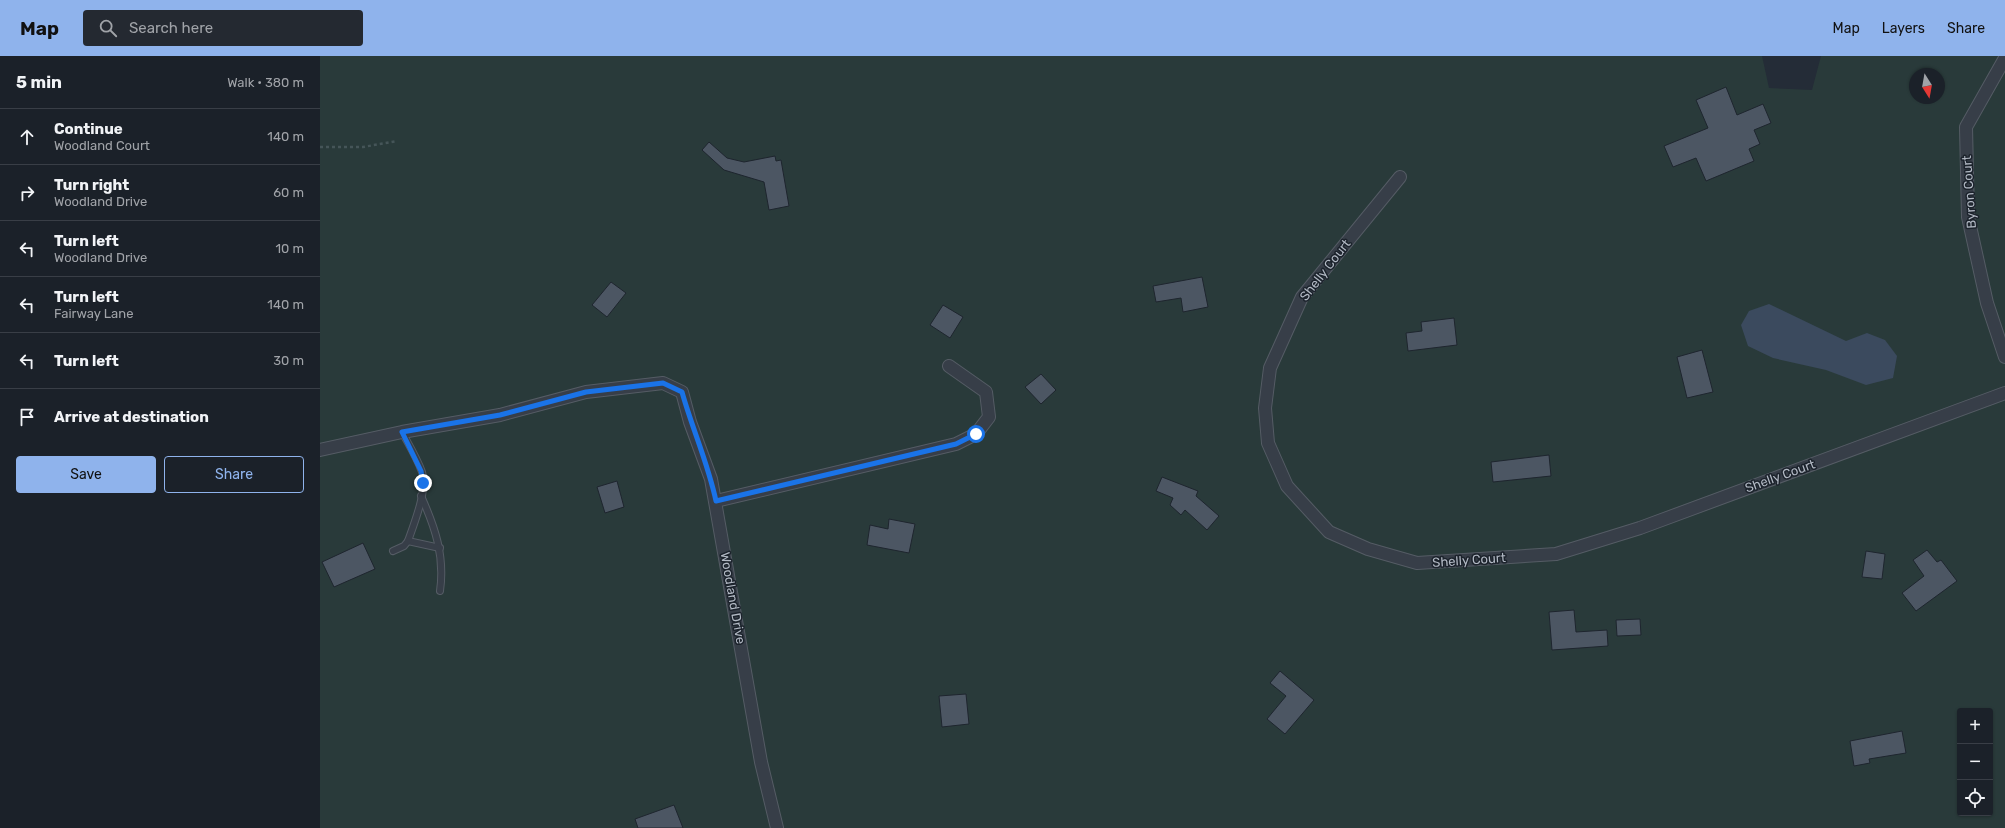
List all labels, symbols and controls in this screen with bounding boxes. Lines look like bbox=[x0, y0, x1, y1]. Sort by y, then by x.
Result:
search box bbox=[83, 10, 363, 46]
text: Map bbox=[20, 17, 59, 40]
icon: search bbox=[97, 17, 119, 39]
text: Search here bbox=[129, 19, 213, 37]
text: Map bbox=[1833, 20, 1860, 37]
text: Layers bbox=[1882, 20, 1925, 37]
text: Share bbox=[1947, 20, 1985, 37]
north arrow bbox=[1909, 68, 1945, 104]
text: 5 min bbox=[16, 72, 62, 92]
text: Walk · 380 m bbox=[227, 75, 304, 90]
text: Continue bbox=[54, 120, 123, 138]
icon: ahead bbox=[16, 126, 38, 148]
text: 140 m bbox=[267, 129, 304, 144]
text: Woodland Court bbox=[54, 138, 150, 153]
street label: Byron Court bbox=[1959, 155, 1979, 229]
text: Turn right bbox=[54, 176, 129, 194]
icon: right bbox=[16, 182, 38, 204]
text: 60 m bbox=[273, 185, 304, 200]
text: Woodland Drive bbox=[54, 194, 147, 209]
text: Turn left bbox=[54, 232, 119, 250]
street label: Shelly Court bbox=[1296, 236, 1354, 304]
icon: left bbox=[16, 238, 38, 260]
text: 10 m bbox=[275, 241, 304, 256]
text: Woodland Drive bbox=[54, 250, 147, 265]
text: Turn left bbox=[54, 288, 119, 306]
icon: left bbox=[16, 294, 38, 316]
text: 140 m bbox=[267, 297, 304, 312]
text: Fairway Lane bbox=[54, 306, 133, 321]
icon: left bbox=[16, 350, 38, 372]
text: Turn left bbox=[54, 352, 119, 370]
text: 30 m bbox=[273, 353, 304, 368]
icon: arrive bbox=[16, 406, 38, 428]
text: Arrive at destination bbox=[54, 408, 209, 426]
route start bbox=[967, 425, 985, 443]
button: Save bbox=[16, 456, 156, 493]
button: Share bbox=[164, 456, 304, 493]
street label: Shelly Court bbox=[1743, 456, 1817, 496]
route end bbox=[414, 474, 432, 492]
street label: Shelly Court bbox=[1432, 550, 1506, 570]
street label: Woodland Drive bbox=[718, 551, 748, 645]
map controls bbox=[1957, 708, 1993, 816]
button: + bbox=[1957, 708, 1993, 744]
button: − bbox=[1957, 744, 1993, 780]
button: locate bbox=[1957, 780, 1993, 816]

